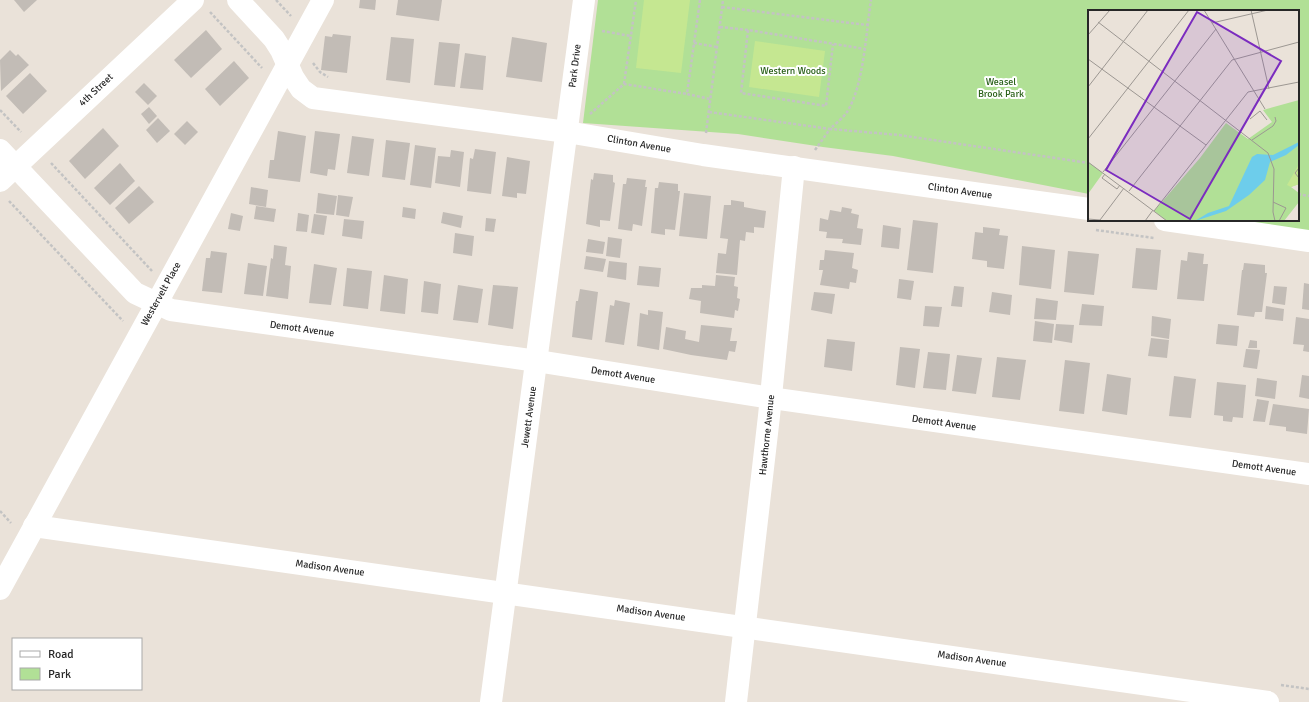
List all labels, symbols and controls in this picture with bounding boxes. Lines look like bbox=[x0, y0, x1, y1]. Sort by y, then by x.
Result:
inset map bbox=[1088, 10, 1299, 221]
street label: Park Drive bbox=[566, 44, 584, 88]
park label: Western Woods bbox=[760, 65, 826, 77]
street label: 4th Street bbox=[76, 71, 116, 109]
park label: Weasel Brook Park bbox=[978, 76, 1024, 100]
street label: Clinton Avenue bbox=[606, 132, 672, 156]
street label: Clinton Avenue bbox=[927, 181, 993, 201]
street label: Westervelt Place bbox=[139, 260, 183, 328]
street label: Demott Avenue bbox=[269, 319, 335, 339]
street label: Demott Avenue bbox=[590, 364, 656, 386]
street label: Jewett Avenue bbox=[519, 385, 539, 449]
street label: Hawthorne Avenue bbox=[757, 394, 777, 476]
street label: Demott Avenue bbox=[911, 413, 977, 433]
street label: Demott Avenue bbox=[1231, 458, 1297, 478]
street label: Madison Avenue bbox=[295, 557, 365, 579]
street label: Madison Avenue bbox=[616, 602, 686, 624]
legend bbox=[12, 638, 142, 690]
text: Road bbox=[48, 647, 74, 662]
street label: Madison Avenue bbox=[937, 648, 1007, 670]
text: Park bbox=[48, 667, 71, 682]

